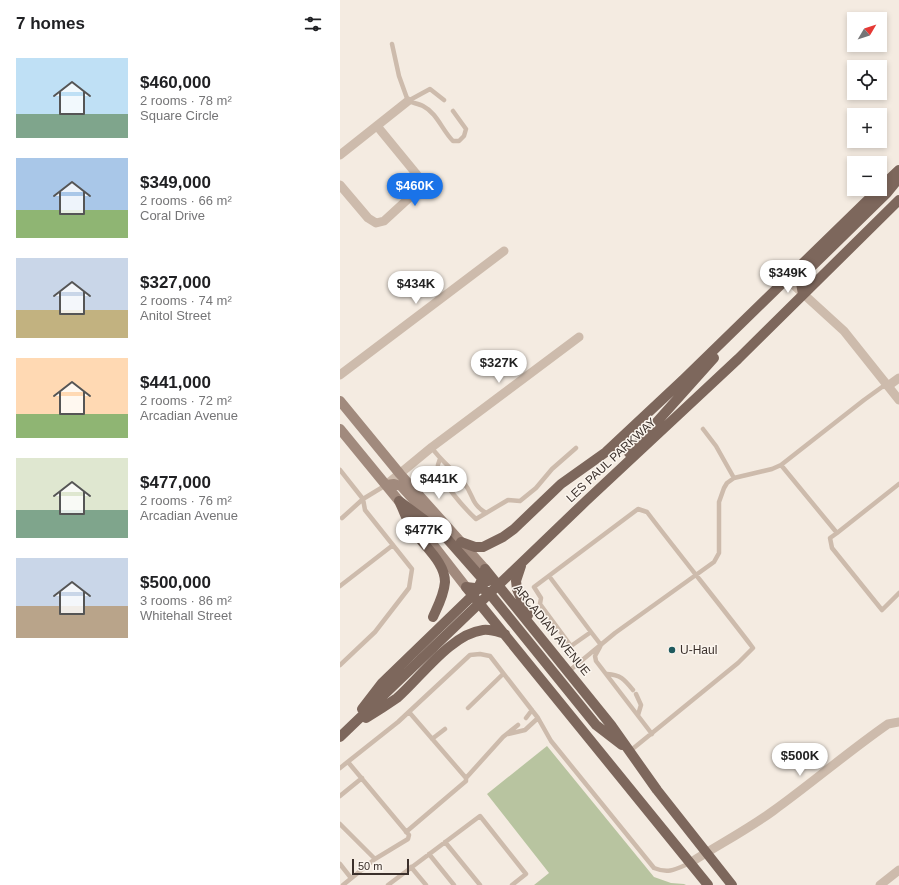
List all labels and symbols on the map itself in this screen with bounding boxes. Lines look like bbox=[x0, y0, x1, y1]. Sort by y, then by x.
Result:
north arrow bbox=[847, 12, 887, 52]
pin: $460K bbox=[387, 173, 443, 207]
pin: $349K bbox=[760, 260, 816, 294]
pin: $434K bbox=[388, 271, 444, 305]
pin: $327K bbox=[471, 350, 527, 384]
street label: LES PAUL PARKWAY bbox=[563, 415, 659, 505]
pin: $441K bbox=[411, 466, 467, 500]
pin: $477K bbox=[396, 517, 452, 551]
street label: ARCADIAN AVENUE bbox=[511, 582, 593, 678]
place label: U-Haul bbox=[680, 643, 717, 657]
marker: U-Haul bbox=[667, 645, 677, 655]
pin: $500K bbox=[772, 743, 828, 777]
scale bar bbox=[352, 857, 409, 876]

